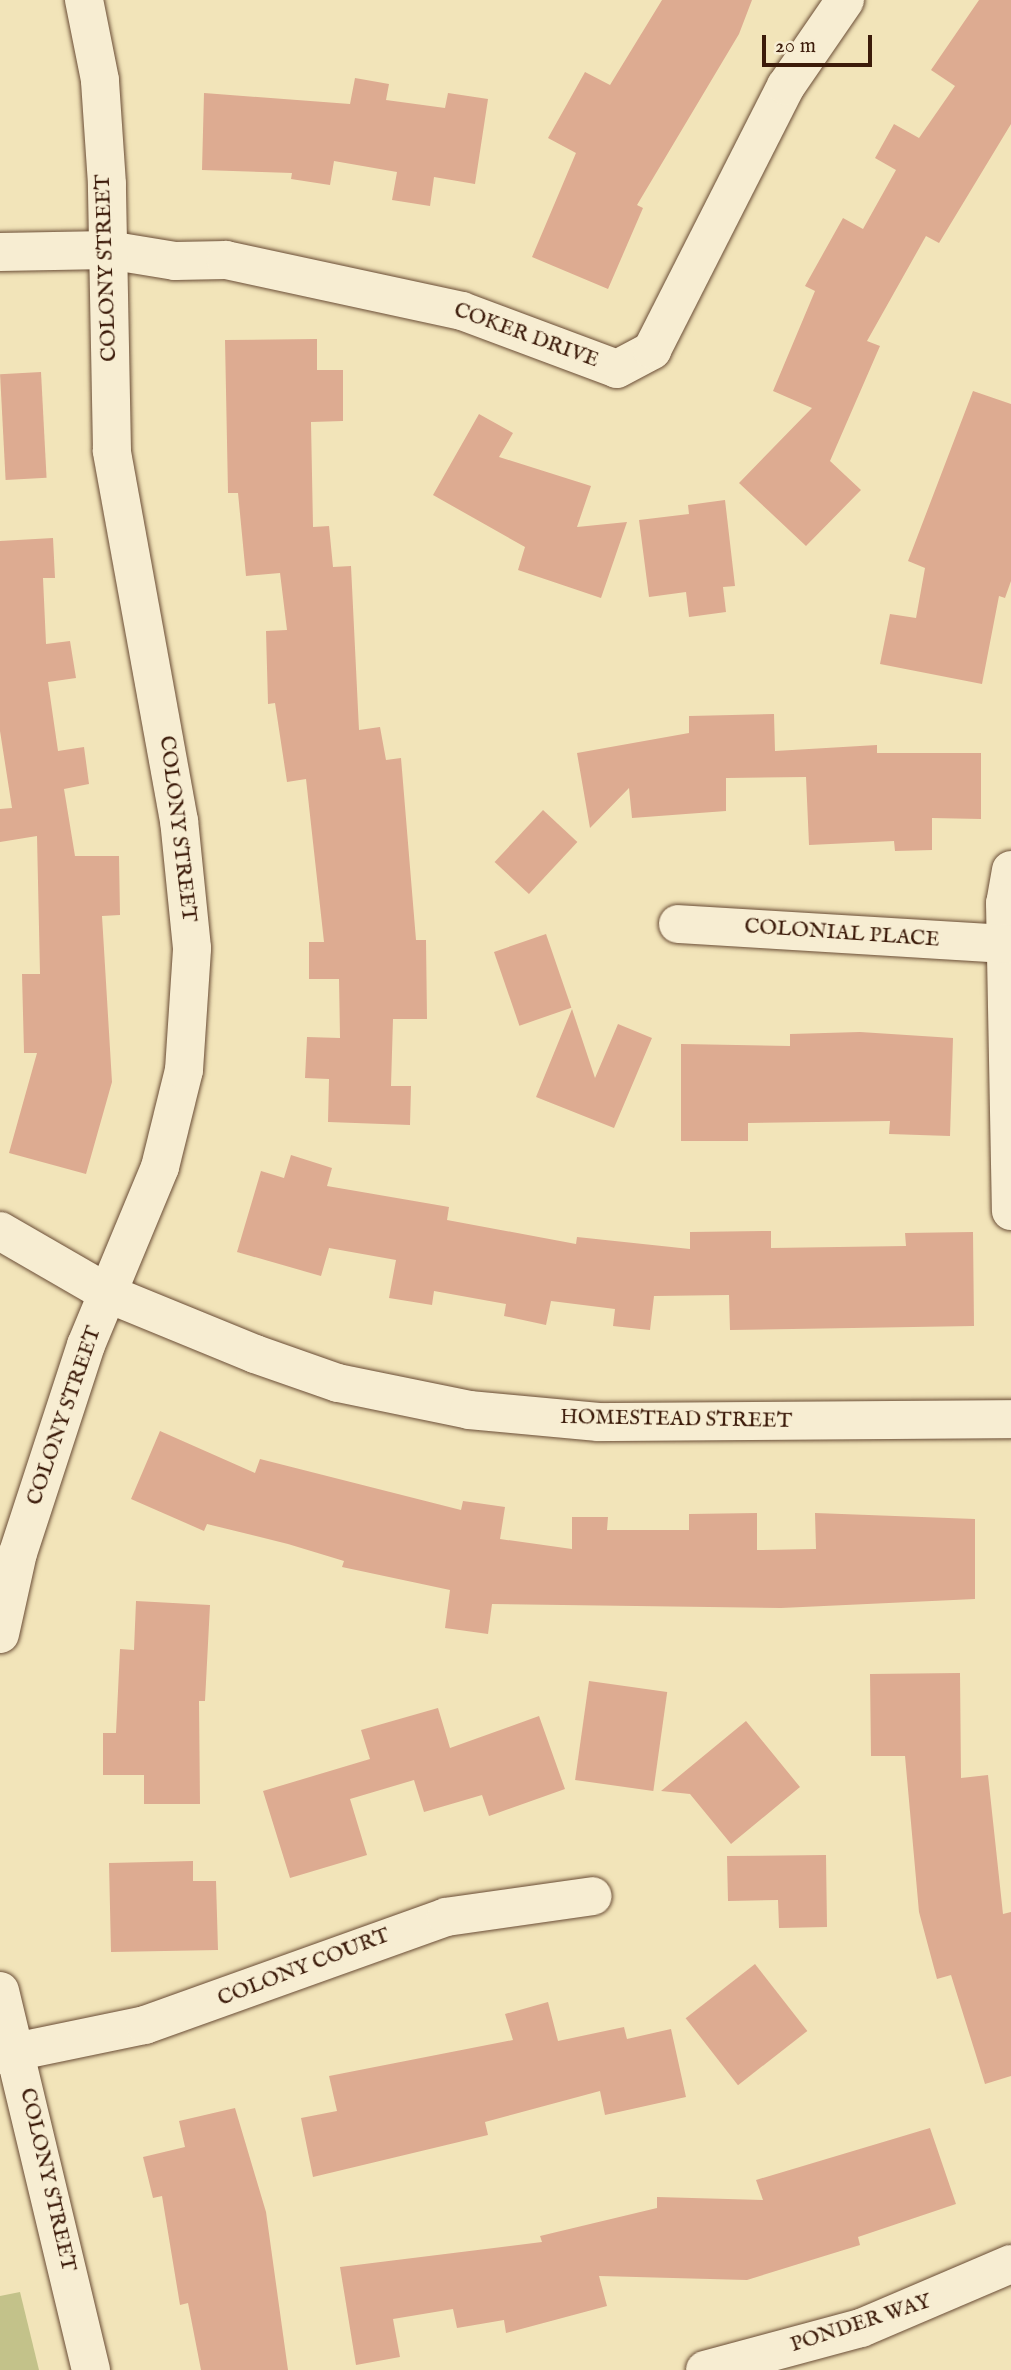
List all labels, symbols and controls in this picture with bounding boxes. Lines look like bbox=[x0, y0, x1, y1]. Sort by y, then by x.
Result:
scale bar bbox=[766, 21, 876, 65]
text: 20 m bbox=[775, 33, 816, 60]
street label: COLONY STREET bbox=[91, 174, 123, 362]
street label: COKER DRIVE bbox=[450, 298, 602, 374]
street label: COLONY STREET bbox=[153, 734, 201, 924]
street label: COLONIAL PLACE bbox=[744, 915, 940, 953]
street label: COLONY STREET bbox=[23, 1323, 107, 1509]
street label: HOMESTEAD STREET bbox=[560, 1405, 792, 1435]
street label: COLONY COURT bbox=[214, 1924, 394, 2012]
street label: COLONY STREET bbox=[14, 2086, 80, 2274]
street label: PONDER WAY bbox=[788, 2289, 934, 2359]

